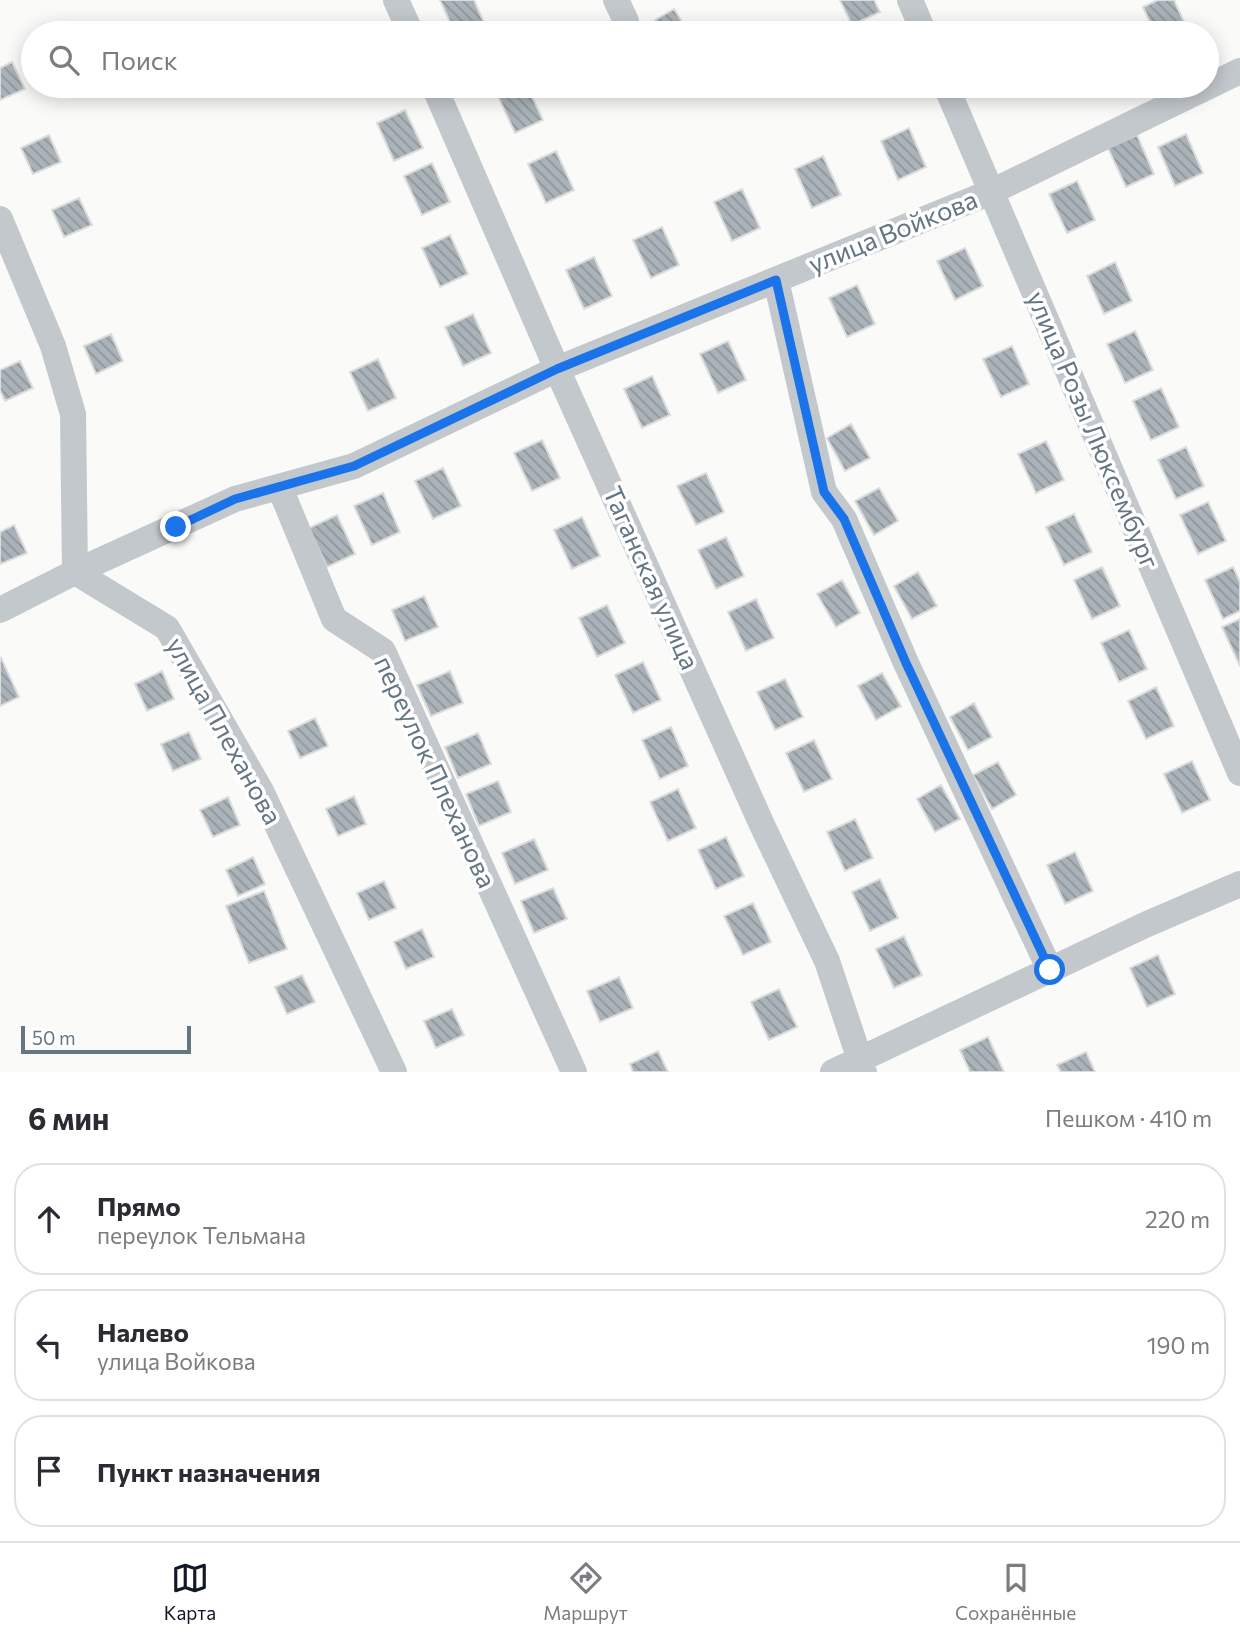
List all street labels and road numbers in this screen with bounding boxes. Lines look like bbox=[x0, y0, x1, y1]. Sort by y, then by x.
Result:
street label: улица Войкова bbox=[803, 183, 981, 279]
street label: улица Розы Люксембург bbox=[1022, 286, 1167, 573]
street label: Таганская улица bbox=[598, 481, 707, 674]
street label: улица Плеханова bbox=[161, 631, 290, 829]
street label: переулок Плеханова bbox=[369, 651, 504, 892]

